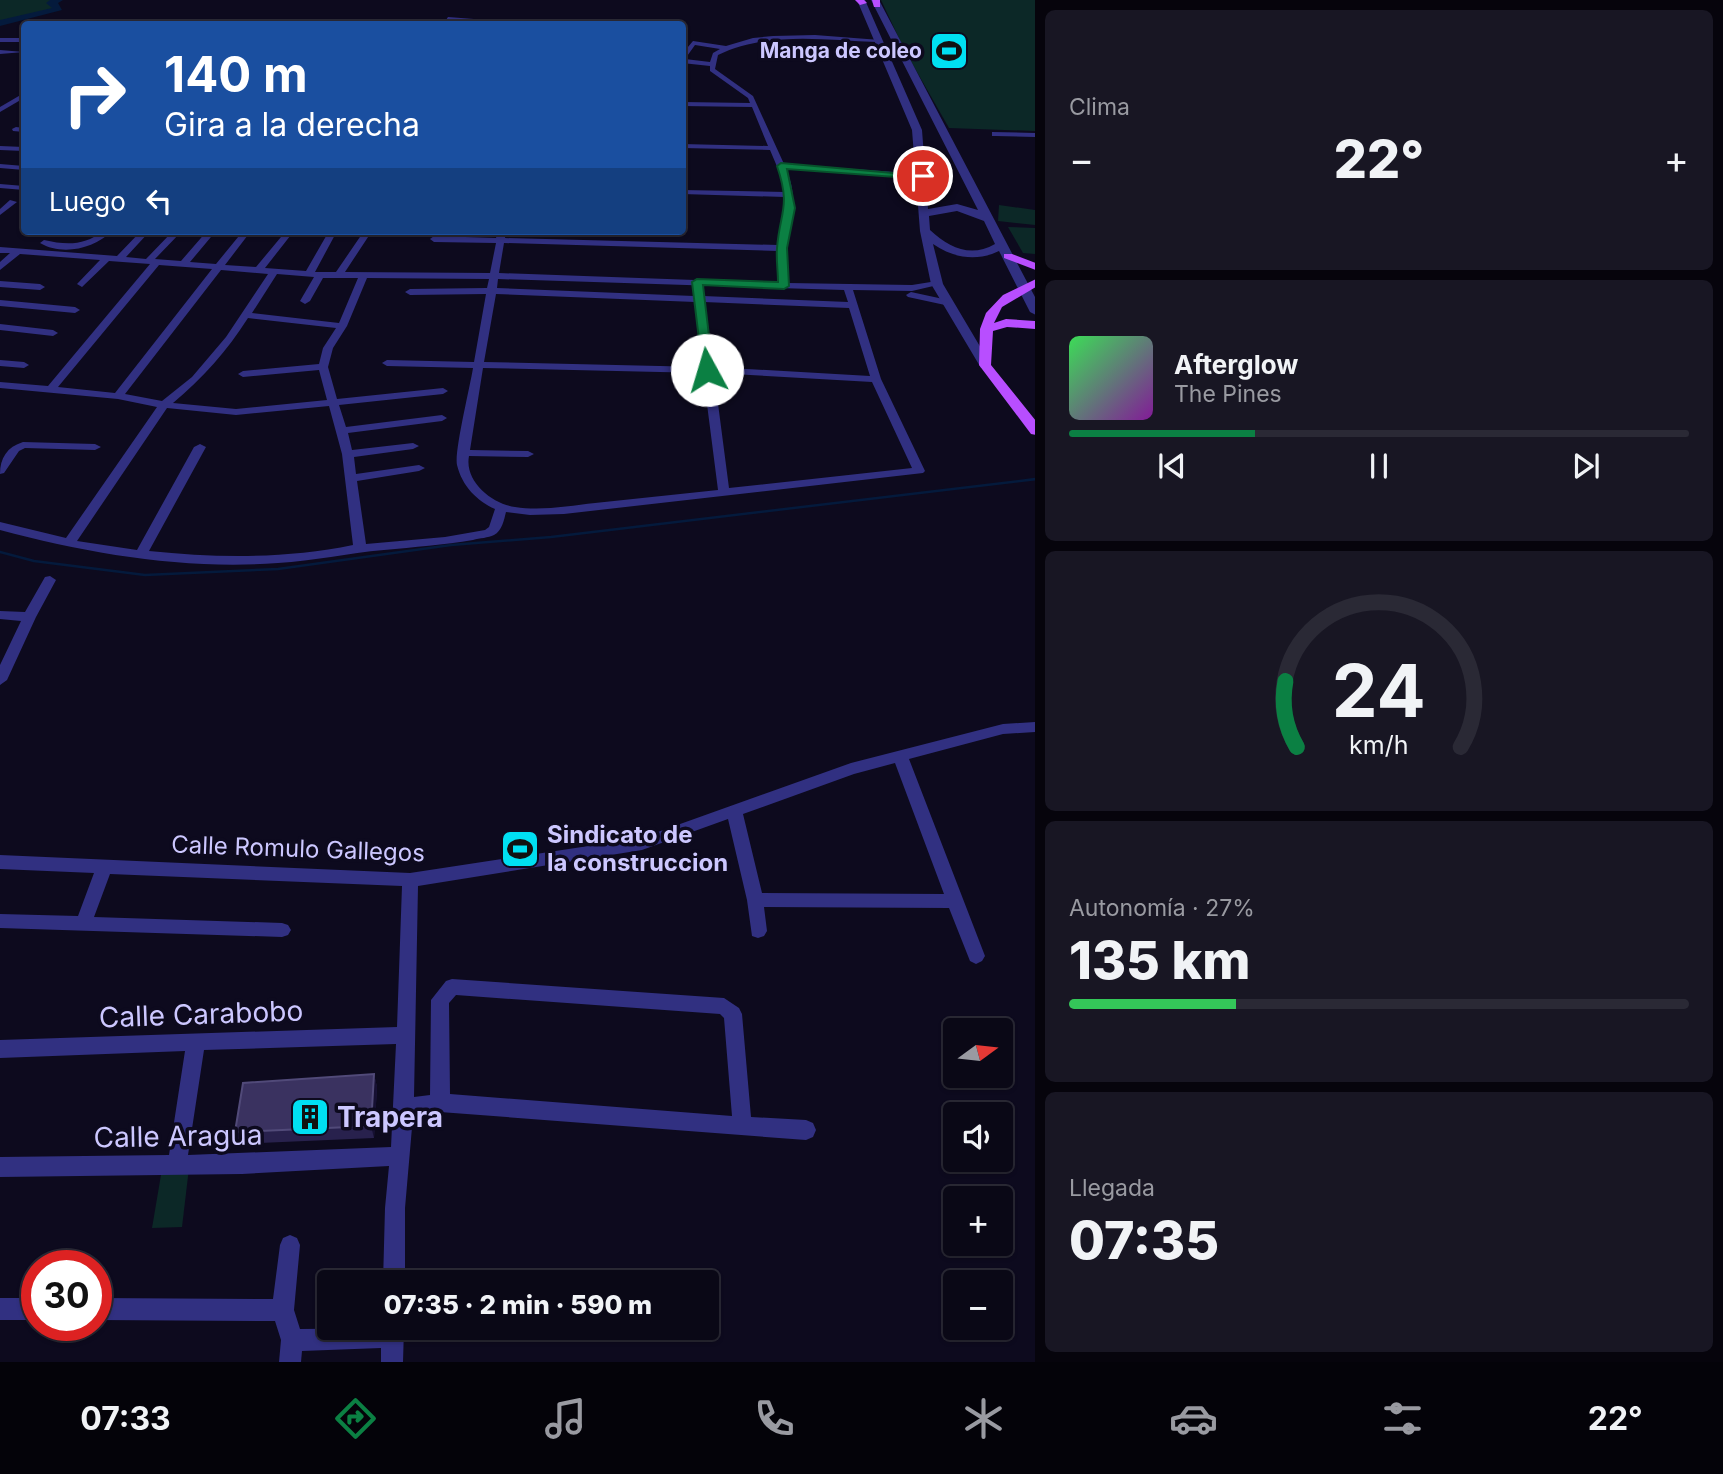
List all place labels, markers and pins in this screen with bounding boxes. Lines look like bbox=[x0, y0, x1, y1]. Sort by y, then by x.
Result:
sports icon: Manga de coleo bbox=[928, 30, 970, 72]
place label: Manga de coleo bbox=[760, 38, 922, 63]
pin bbox=[893, 146, 953, 206]
place label: Sindicato de la construccion bbox=[547, 820, 728, 877]
sports icon: Sindicato de la construccion bbox=[499, 828, 541, 870]
building icon: Trapera bbox=[289, 1096, 331, 1138]
place label: Trapera bbox=[337, 1100, 443, 1134]

